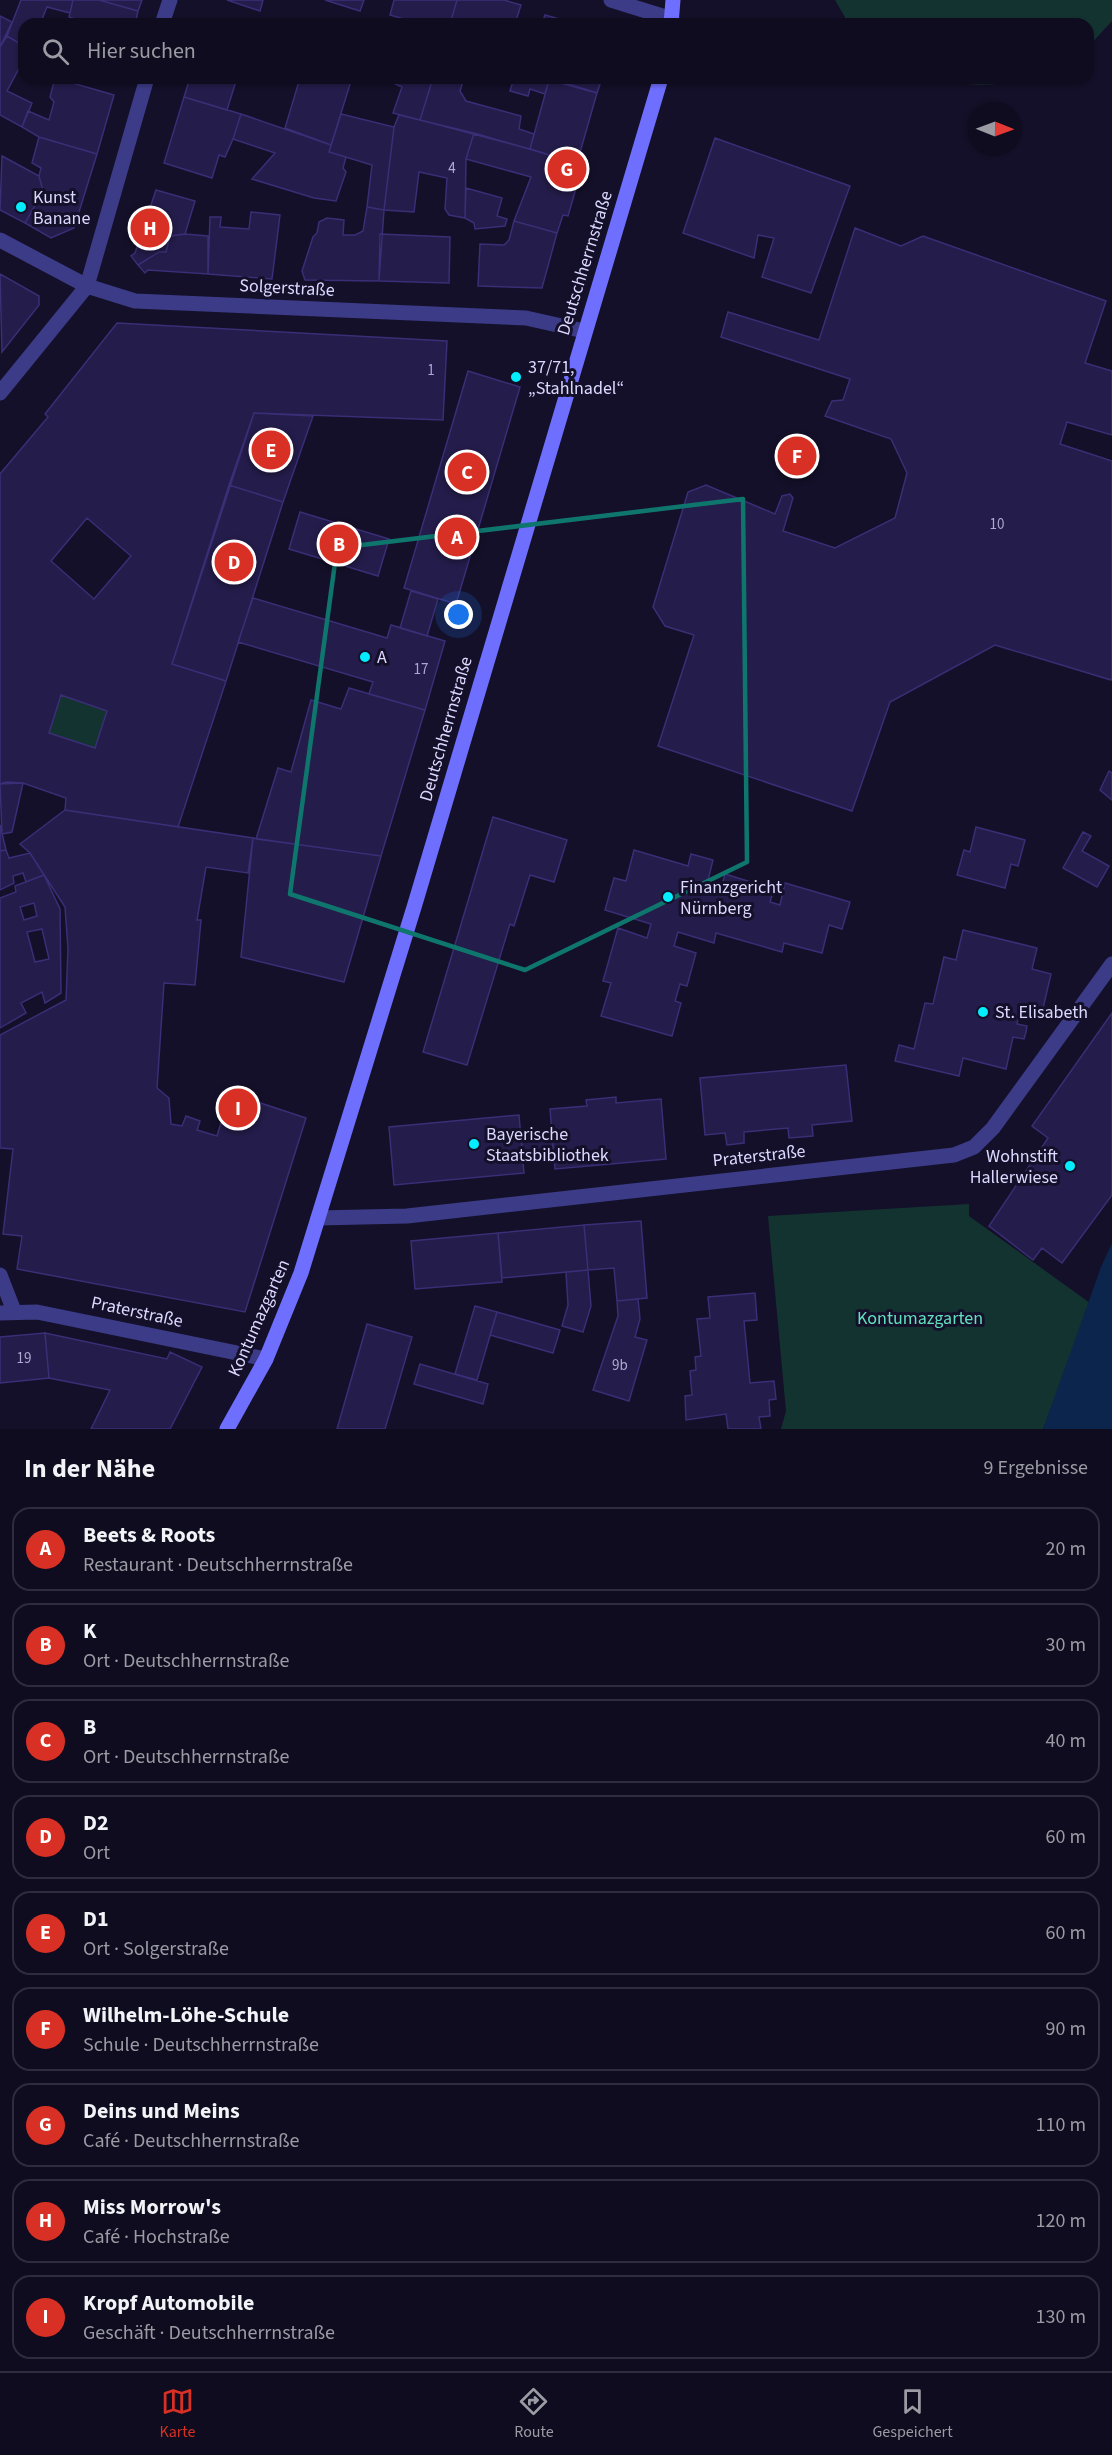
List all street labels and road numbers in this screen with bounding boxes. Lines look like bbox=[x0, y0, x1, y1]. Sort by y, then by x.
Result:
street label: Deutschherrnstraße bbox=[551, 188, 619, 338]
street label: Solgerstraße bbox=[239, 273, 335, 303]
street label: Deutschherrnstraße bbox=[413, 654, 479, 804]
street label: Praterstraße bbox=[711, 1139, 807, 1173]
street label: Kontumazgarten bbox=[222, 1255, 296, 1381]
street label: Praterstraße bbox=[89, 1290, 185, 1334]

